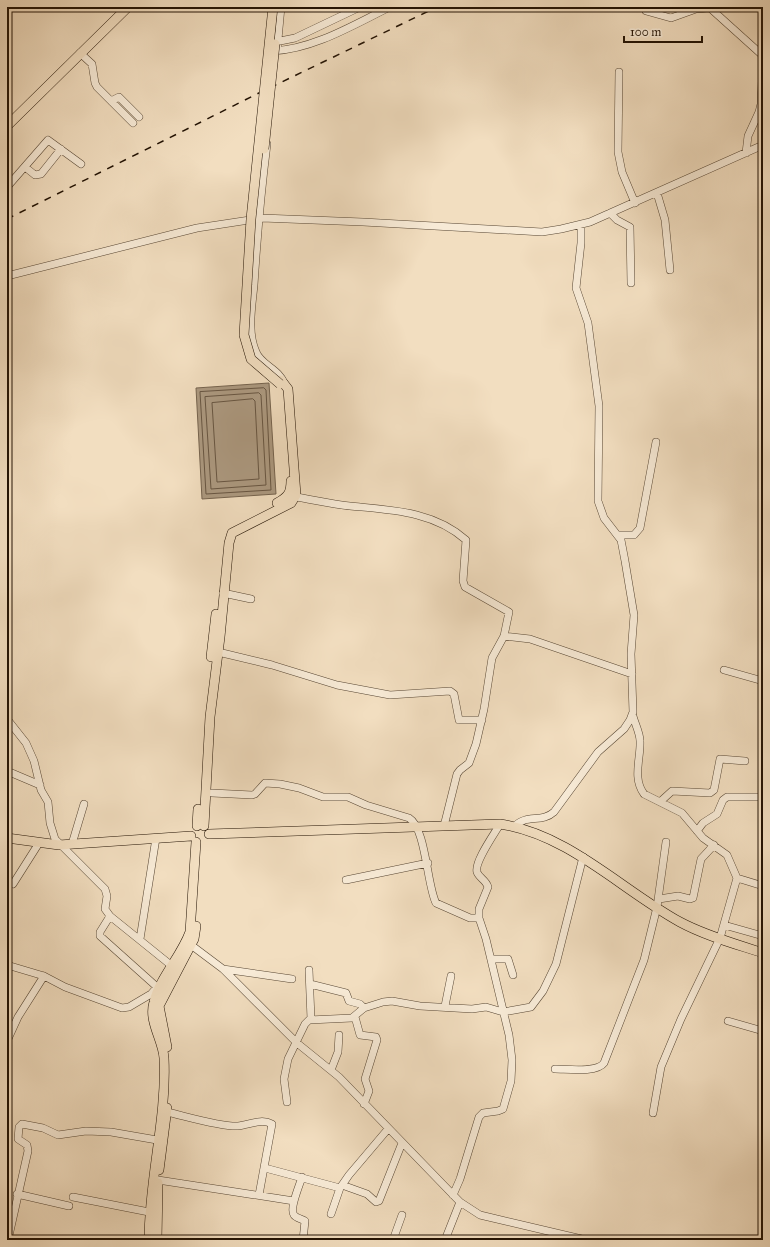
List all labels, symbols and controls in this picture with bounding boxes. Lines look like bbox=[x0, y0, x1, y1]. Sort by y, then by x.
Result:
scale bar bbox=[624, 18, 702, 44]
text: 100 m bbox=[630, 25, 661, 39]

